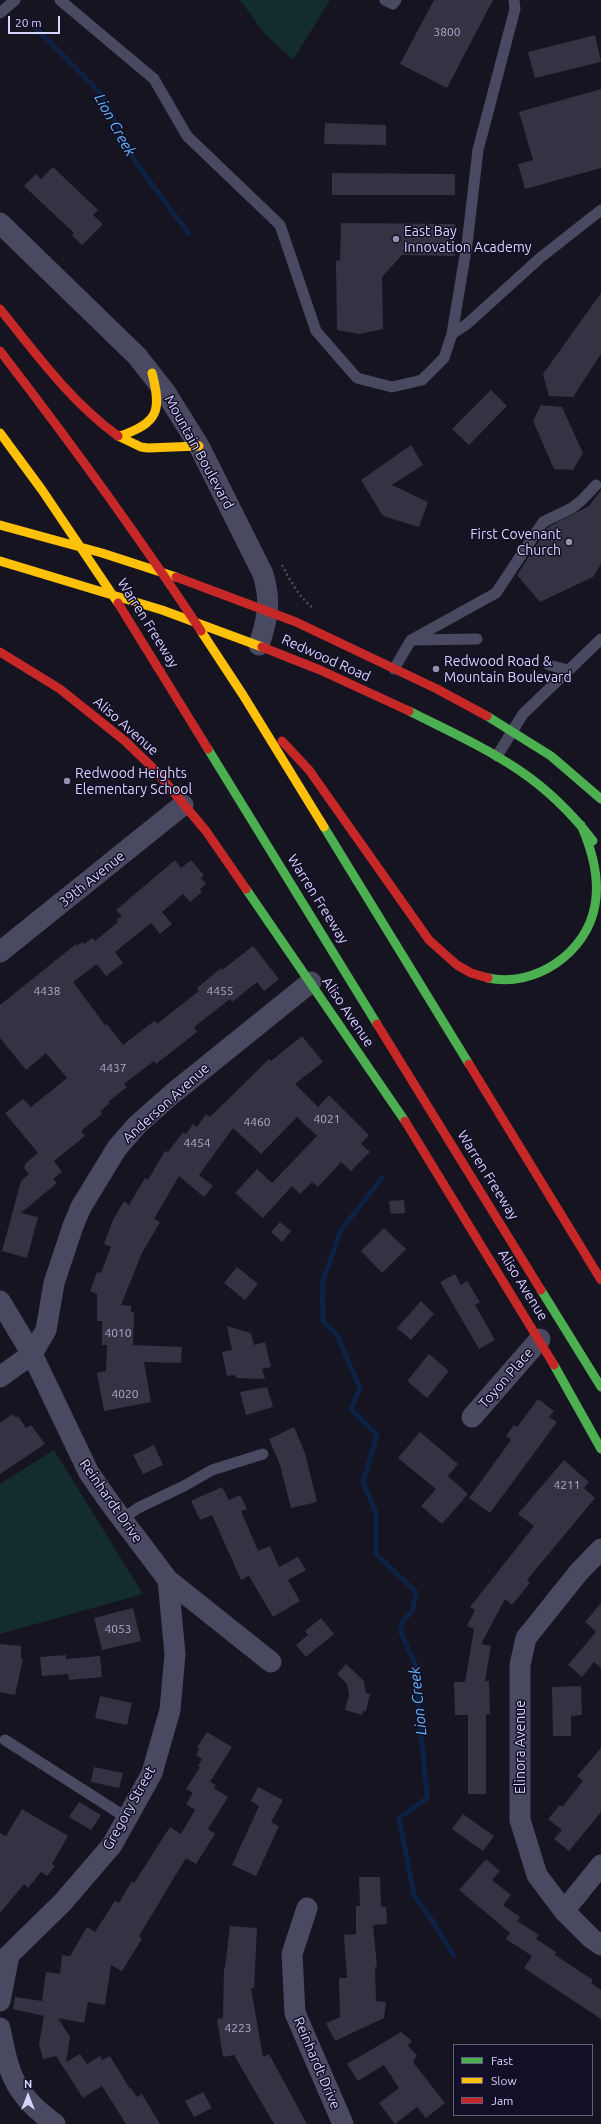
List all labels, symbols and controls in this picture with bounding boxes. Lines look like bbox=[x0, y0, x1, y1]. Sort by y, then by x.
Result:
scale bar bbox=[10, 8, 62, 34]
text: 20 m bbox=[15, 16, 42, 29]
house number: 3800 bbox=[433, 25, 461, 39]
water label: Lion Creek bbox=[90, 90, 140, 160]
place label: East Bay Innovation Academy bbox=[404, 223, 532, 256]
marker: East Bay Innovation Academy bbox=[391, 234, 401, 244]
street label: Mountain Boulevard bbox=[161, 392, 237, 512]
place label: First Covenant Church bbox=[470, 526, 561, 558]
marker: First Covenant Church bbox=[564, 537, 574, 547]
street label: Warren Freeway bbox=[114, 575, 182, 671]
street label: Redwood Road bbox=[279, 631, 373, 685]
place label: Redwood Road & Mountain Boulevard bbox=[444, 653, 572, 686]
marker: Redwood Road & Mountain Boulevard bbox=[431, 664, 441, 674]
street label: Aliso Avenue bbox=[90, 693, 162, 759]
place label: Redwood Heights Elementary School bbox=[75, 765, 192, 798]
marker: Redwood Heights Elementary School bbox=[62, 776, 72, 786]
street label: 39th Avenue bbox=[56, 847, 128, 911]
street label: Warren Freeway bbox=[284, 851, 352, 947]
street label: Aliso Avenue bbox=[318, 974, 378, 1050]
house number: 4438 bbox=[33, 984, 61, 998]
house number: 4455 bbox=[206, 984, 234, 998]
street label: Anderson Avenue bbox=[119, 1060, 213, 1146]
house number: 4437 bbox=[99, 1061, 127, 1075]
house number: 4021 bbox=[313, 1112, 341, 1126]
house number: 4460 bbox=[243, 1115, 271, 1129]
street label: Warren Freeway bbox=[454, 1127, 522, 1223]
house number: 4454 bbox=[183, 1136, 211, 1150]
street label: Aliso Avenue bbox=[494, 1246, 552, 1324]
house number: 4010 bbox=[104, 1326, 132, 1340]
street label: Toyon Place bbox=[475, 1344, 537, 1412]
house number: 4020 bbox=[111, 1387, 139, 1401]
street label: Reinhardt Drive bbox=[76, 1456, 146, 1546]
house number: 4211 bbox=[553, 1478, 581, 1492]
house number: 4053 bbox=[104, 1622, 132, 1636]
water label: Lion Creek bbox=[405, 1666, 431, 1736]
street label: Elinora Avenue bbox=[512, 1700, 528, 1794]
street label: Gregory Street bbox=[99, 1763, 159, 1853]
street label: Reinhardt Drive bbox=[290, 2014, 344, 2112]
house number: 4223 bbox=[224, 2021, 252, 2035]
legend bbox=[453, 2044, 593, 2116]
text: Fast bbox=[491, 2054, 513, 2067]
text: Slow bbox=[491, 2074, 517, 2087]
north arrow bbox=[8, 2076, 48, 2116]
text: N bbox=[24, 2078, 32, 2090]
text: Jam bbox=[491, 2094, 513, 2107]

